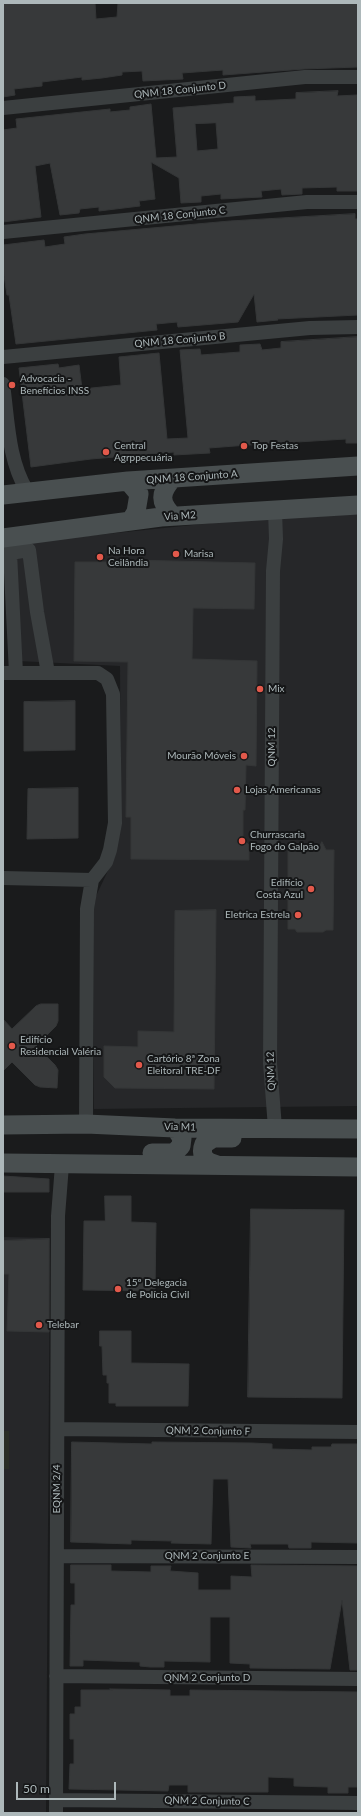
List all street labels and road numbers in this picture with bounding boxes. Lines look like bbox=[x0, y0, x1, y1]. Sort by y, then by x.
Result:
street label: QNM 18 Conjunto D bbox=[133, 79, 227, 101]
street label: QNM 18 Conjunto C bbox=[134, 204, 226, 226]
street label: QNM 18 Conjunto B bbox=[134, 330, 226, 350]
street label: QNM 18 Conjunto A bbox=[146, 468, 238, 486]
street label: Via M2 bbox=[164, 509, 196, 523]
street label: QNM 12 bbox=[266, 727, 278, 767]
street label: QNM 12 bbox=[264, 1051, 278, 1091]
street label: Via M1 bbox=[164, 1121, 196, 1133]
street label: QNM 2 Conjunto F bbox=[166, 1424, 250, 1438]
street label: EQNM 2/4 bbox=[51, 1464, 63, 1514]
street label: QNM 2 Conjunto E bbox=[165, 1550, 249, 1562]
street label: QNM 2 Conjunto D bbox=[164, 1672, 250, 1684]
street label: QNM 2 Conjunto C bbox=[164, 1794, 250, 1808]

